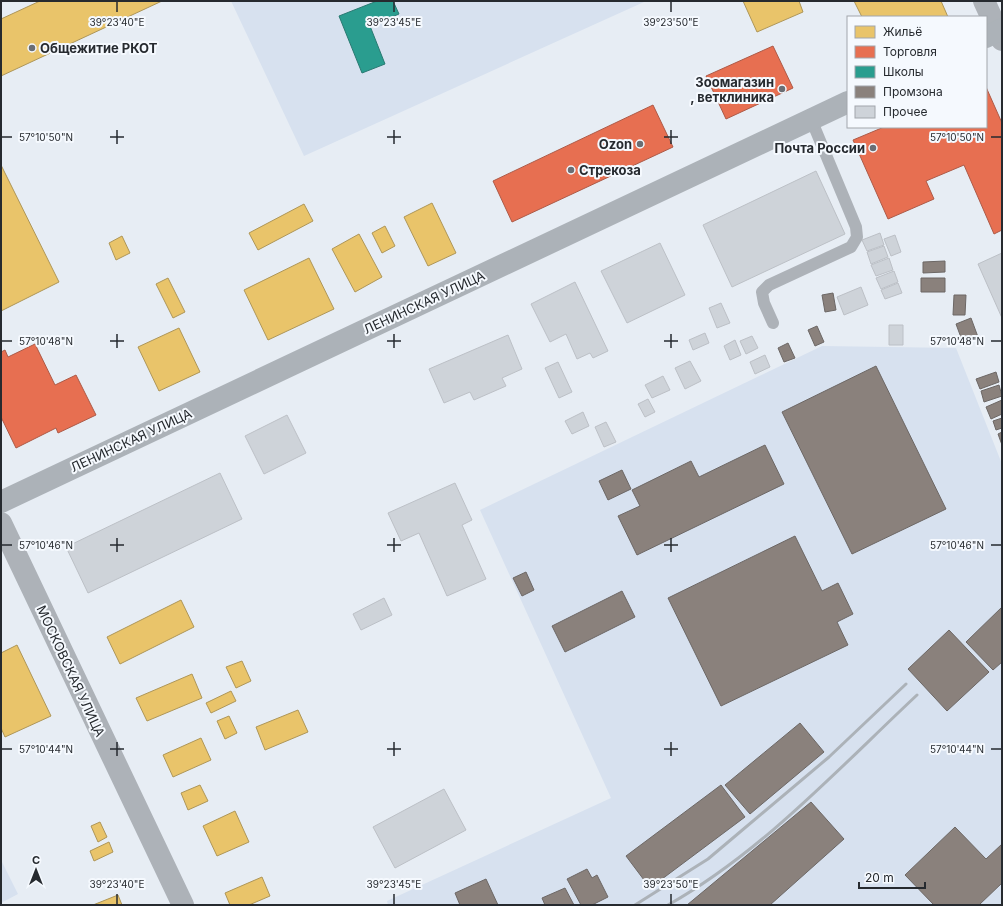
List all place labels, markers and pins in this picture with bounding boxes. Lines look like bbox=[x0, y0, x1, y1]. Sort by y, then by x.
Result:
place label: Общежитие РКОТ bbox=[40, 40, 158, 56]
marker: Общежитие РКОТ bbox=[27, 43, 37, 53]
place label: Зоомагазин , ветклиника bbox=[690, 74, 774, 105]
marker: Зоомагазин , ветклиника bbox=[777, 84, 787, 94]
place label: Ozon bbox=[599, 136, 632, 152]
marker: Ozon bbox=[635, 139, 645, 149]
place label: Почта России bbox=[775, 140, 865, 156]
marker: Почта России bbox=[868, 143, 878, 153]
place label: Стрекоза bbox=[579, 162, 641, 178]
marker: Стрекоза bbox=[566, 165, 576, 175]

